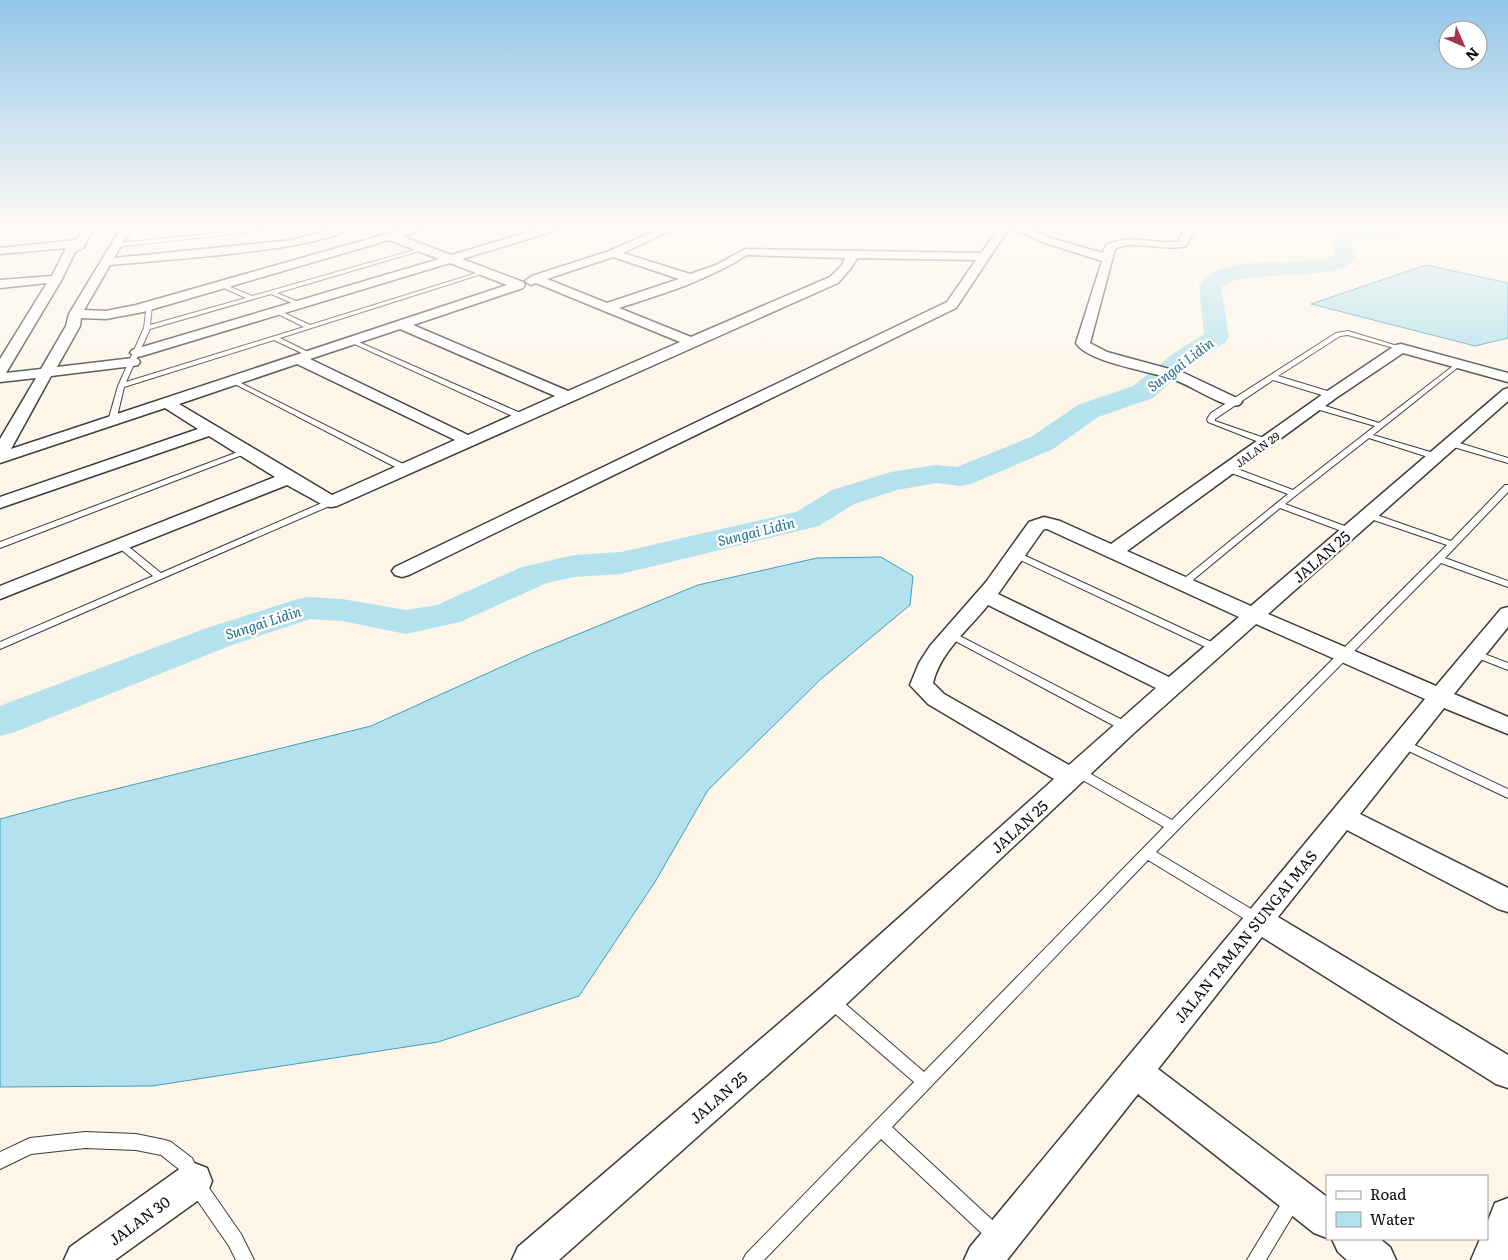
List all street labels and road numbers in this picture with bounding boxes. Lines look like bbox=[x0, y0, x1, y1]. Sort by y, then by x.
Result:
street label: JALAN 29 bbox=[1232, 427, 1283, 471]
street label: JALAN 25 bbox=[1287, 524, 1355, 588]
street label: JALAN 25 bbox=[985, 794, 1053, 858]
street label: JALAN TAMAN SUNGAI MAS bbox=[1168, 845, 1322, 1027]
street label: JALAN 25 bbox=[684, 1065, 752, 1129]
street label: JALAN 30 bbox=[103, 1190, 175, 1250]

